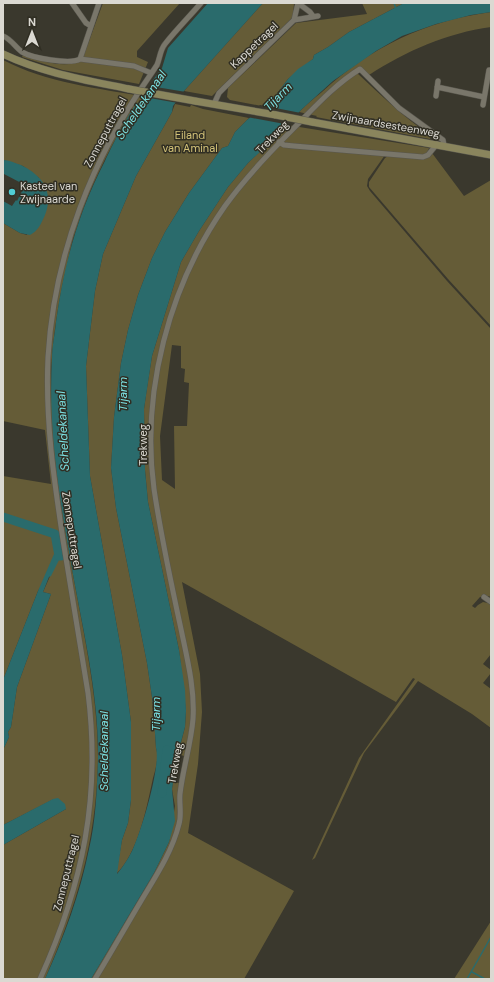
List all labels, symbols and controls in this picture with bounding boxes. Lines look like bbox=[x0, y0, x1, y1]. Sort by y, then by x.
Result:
north arrow bbox=[12, 12, 52, 52]
text: N bbox=[28, 15, 36, 29]
street label: Kappetragel bbox=[227, 19, 281, 71]
water label: Scheldekanaal bbox=[112, 67, 170, 143]
water label: Tijarm bbox=[260, 79, 296, 115]
street label: Zonneputtragel bbox=[81, 94, 129, 170]
street label: Zwijnaardsesteenweg bbox=[331, 108, 441, 140]
street label: Trekweg bbox=[252, 117, 292, 157]
park label: Eiland van Aminal bbox=[162, 128, 218, 155]
place label: Kasteel van Zwijnaarde bbox=[20, 179, 77, 206]
marker: Kasteel van Zwijnaarde bbox=[7, 187, 17, 197]
water label: Tijarm bbox=[115, 376, 131, 411]
water label: Scheldekanaal bbox=[53, 390, 73, 471]
street label: Trekweg bbox=[136, 424, 150, 466]
street label: Zonneputtragel bbox=[59, 490, 85, 570]
water label: Tijarm bbox=[148, 696, 164, 731]
water label: Scheldekanaal bbox=[96, 711, 112, 791]
street label: Trekweg bbox=[164, 741, 186, 785]
street label: Zonneputtragel bbox=[50, 834, 82, 912]

